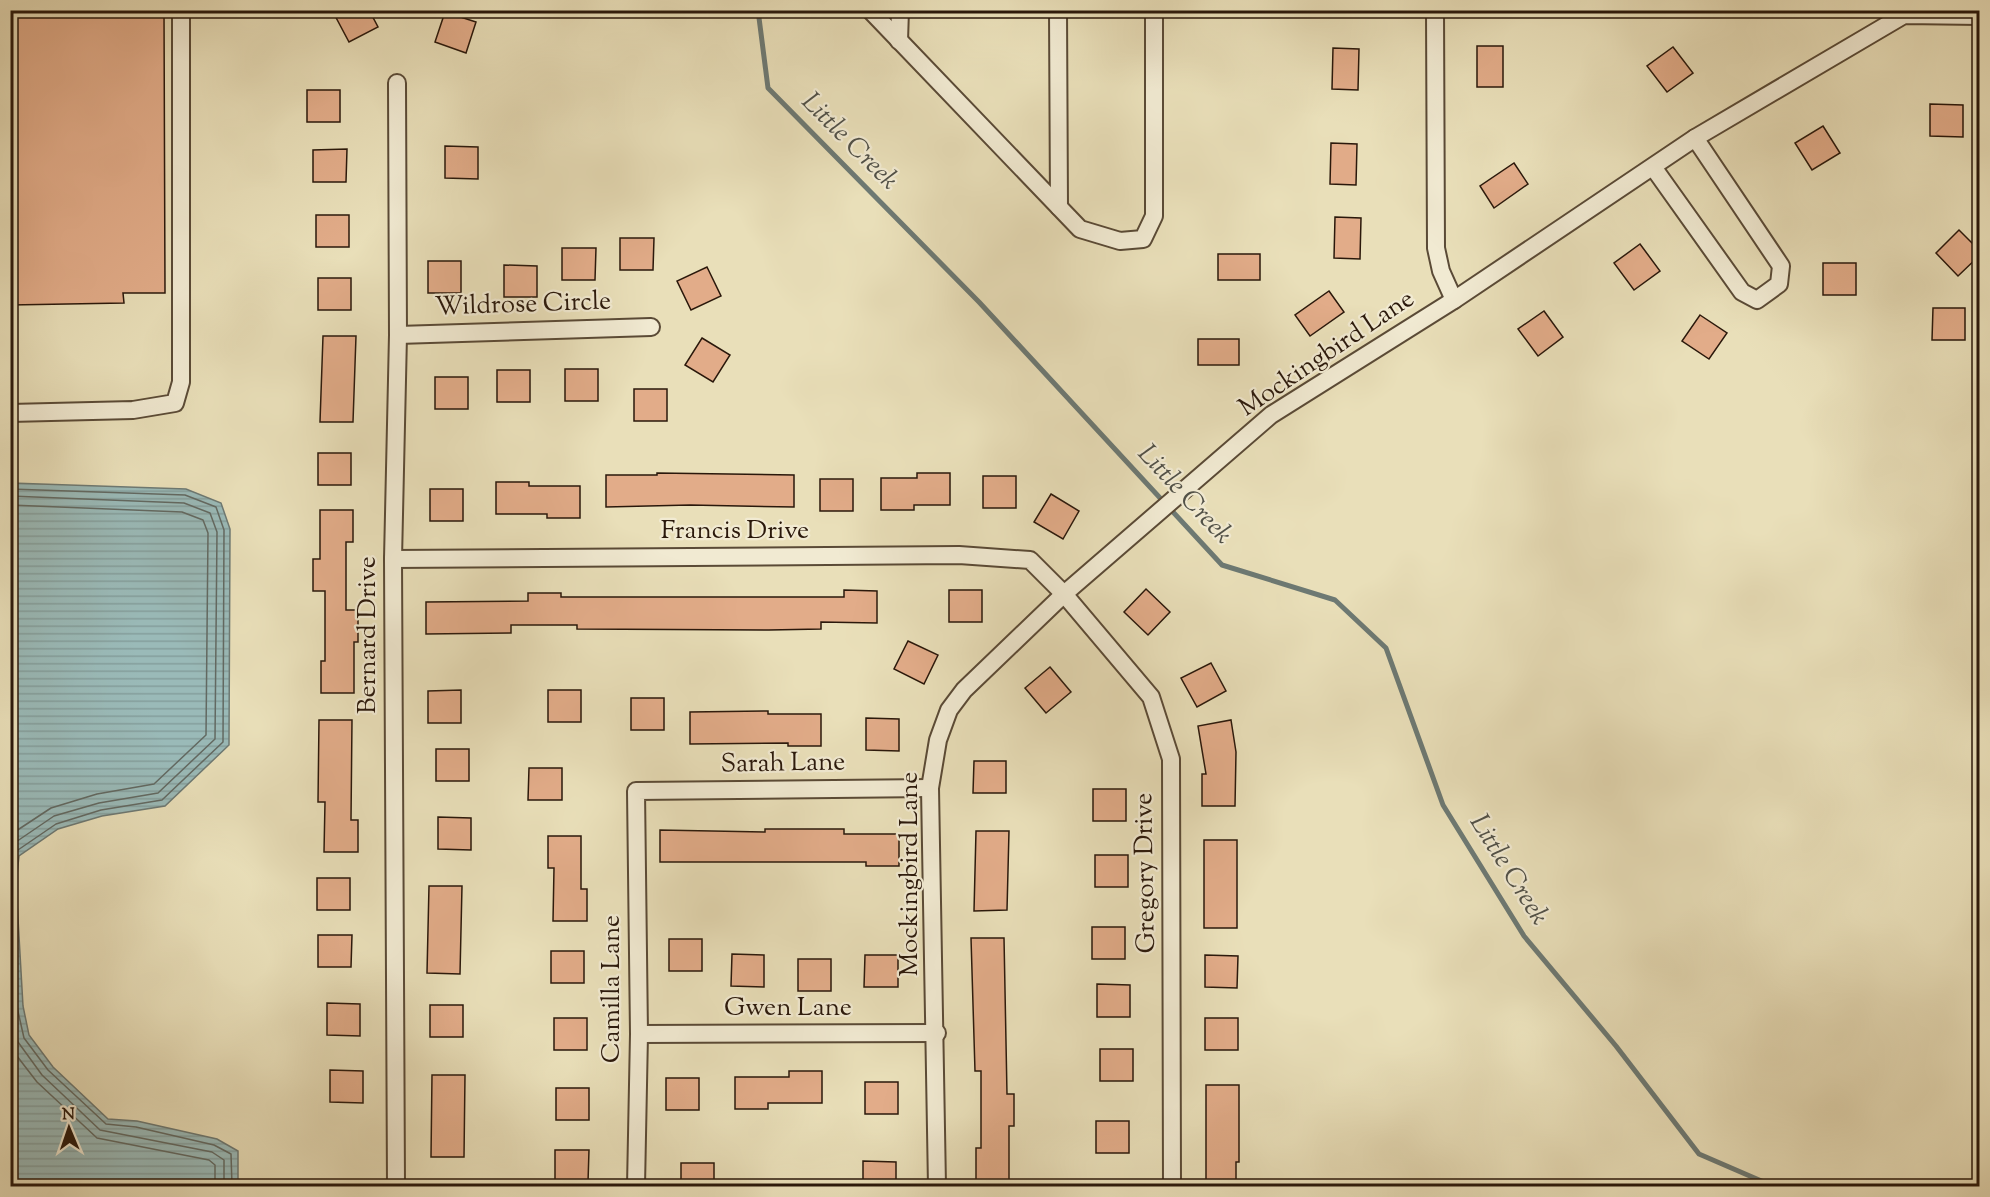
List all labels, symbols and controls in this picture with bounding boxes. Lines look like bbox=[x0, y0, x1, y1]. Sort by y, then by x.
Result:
water label: Little Creek bbox=[791, 84, 907, 200]
street label: Mockingbird Lane bbox=[1232, 281, 1422, 427]
street label: Wildrose Circle bbox=[434, 283, 612, 327]
water label: Little Creek bbox=[1127, 436, 1241, 554]
street label: Francis Drive bbox=[661, 513, 809, 550]
street label: Bernard Drive bbox=[350, 556, 387, 714]
street label: Sarah Lane bbox=[720, 744, 846, 784]
street label: Mockingbird Lane bbox=[892, 772, 929, 976]
street label: Gregory Drive bbox=[1126, 792, 1166, 954]
water label: Little Creek bbox=[1458, 807, 1558, 933]
street label: Camilla Lane bbox=[594, 915, 631, 1063]
street label: Gwen Lane bbox=[724, 990, 852, 1027]
north arrow bbox=[39, 1098, 99, 1158]
text: N bbox=[62, 1104, 76, 1127]

